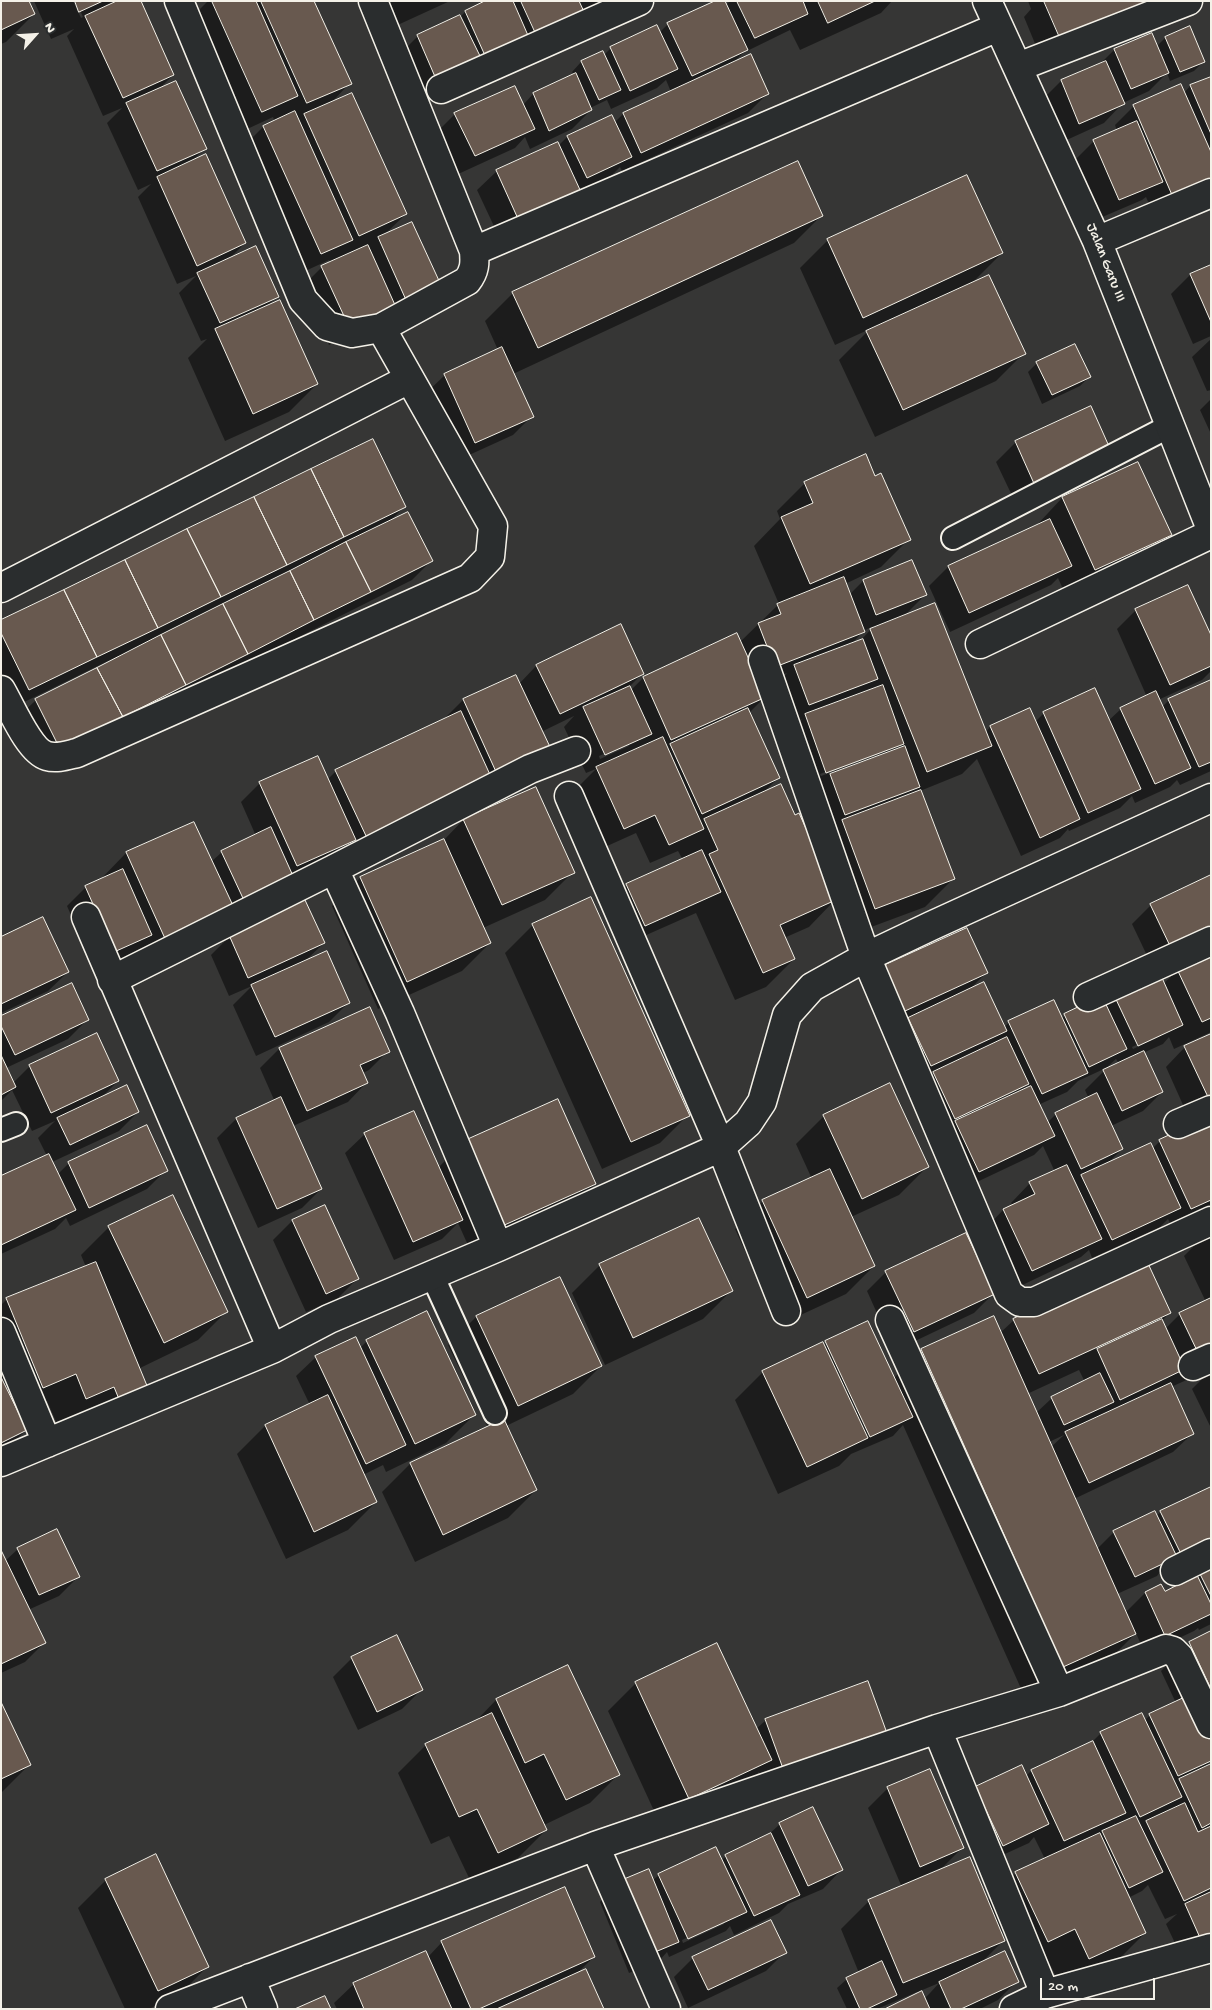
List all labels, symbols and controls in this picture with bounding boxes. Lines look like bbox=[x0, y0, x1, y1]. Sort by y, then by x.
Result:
north arrow bbox=[10, 10, 60, 60]
text: N bbox=[39, 20, 59, 36]
street label: Jalan Garu III bbox=[1081, 221, 1129, 305]
scale bar bbox=[1042, 1968, 1157, 2000]
text: 20 m bbox=[1048, 1978, 1078, 1996]

